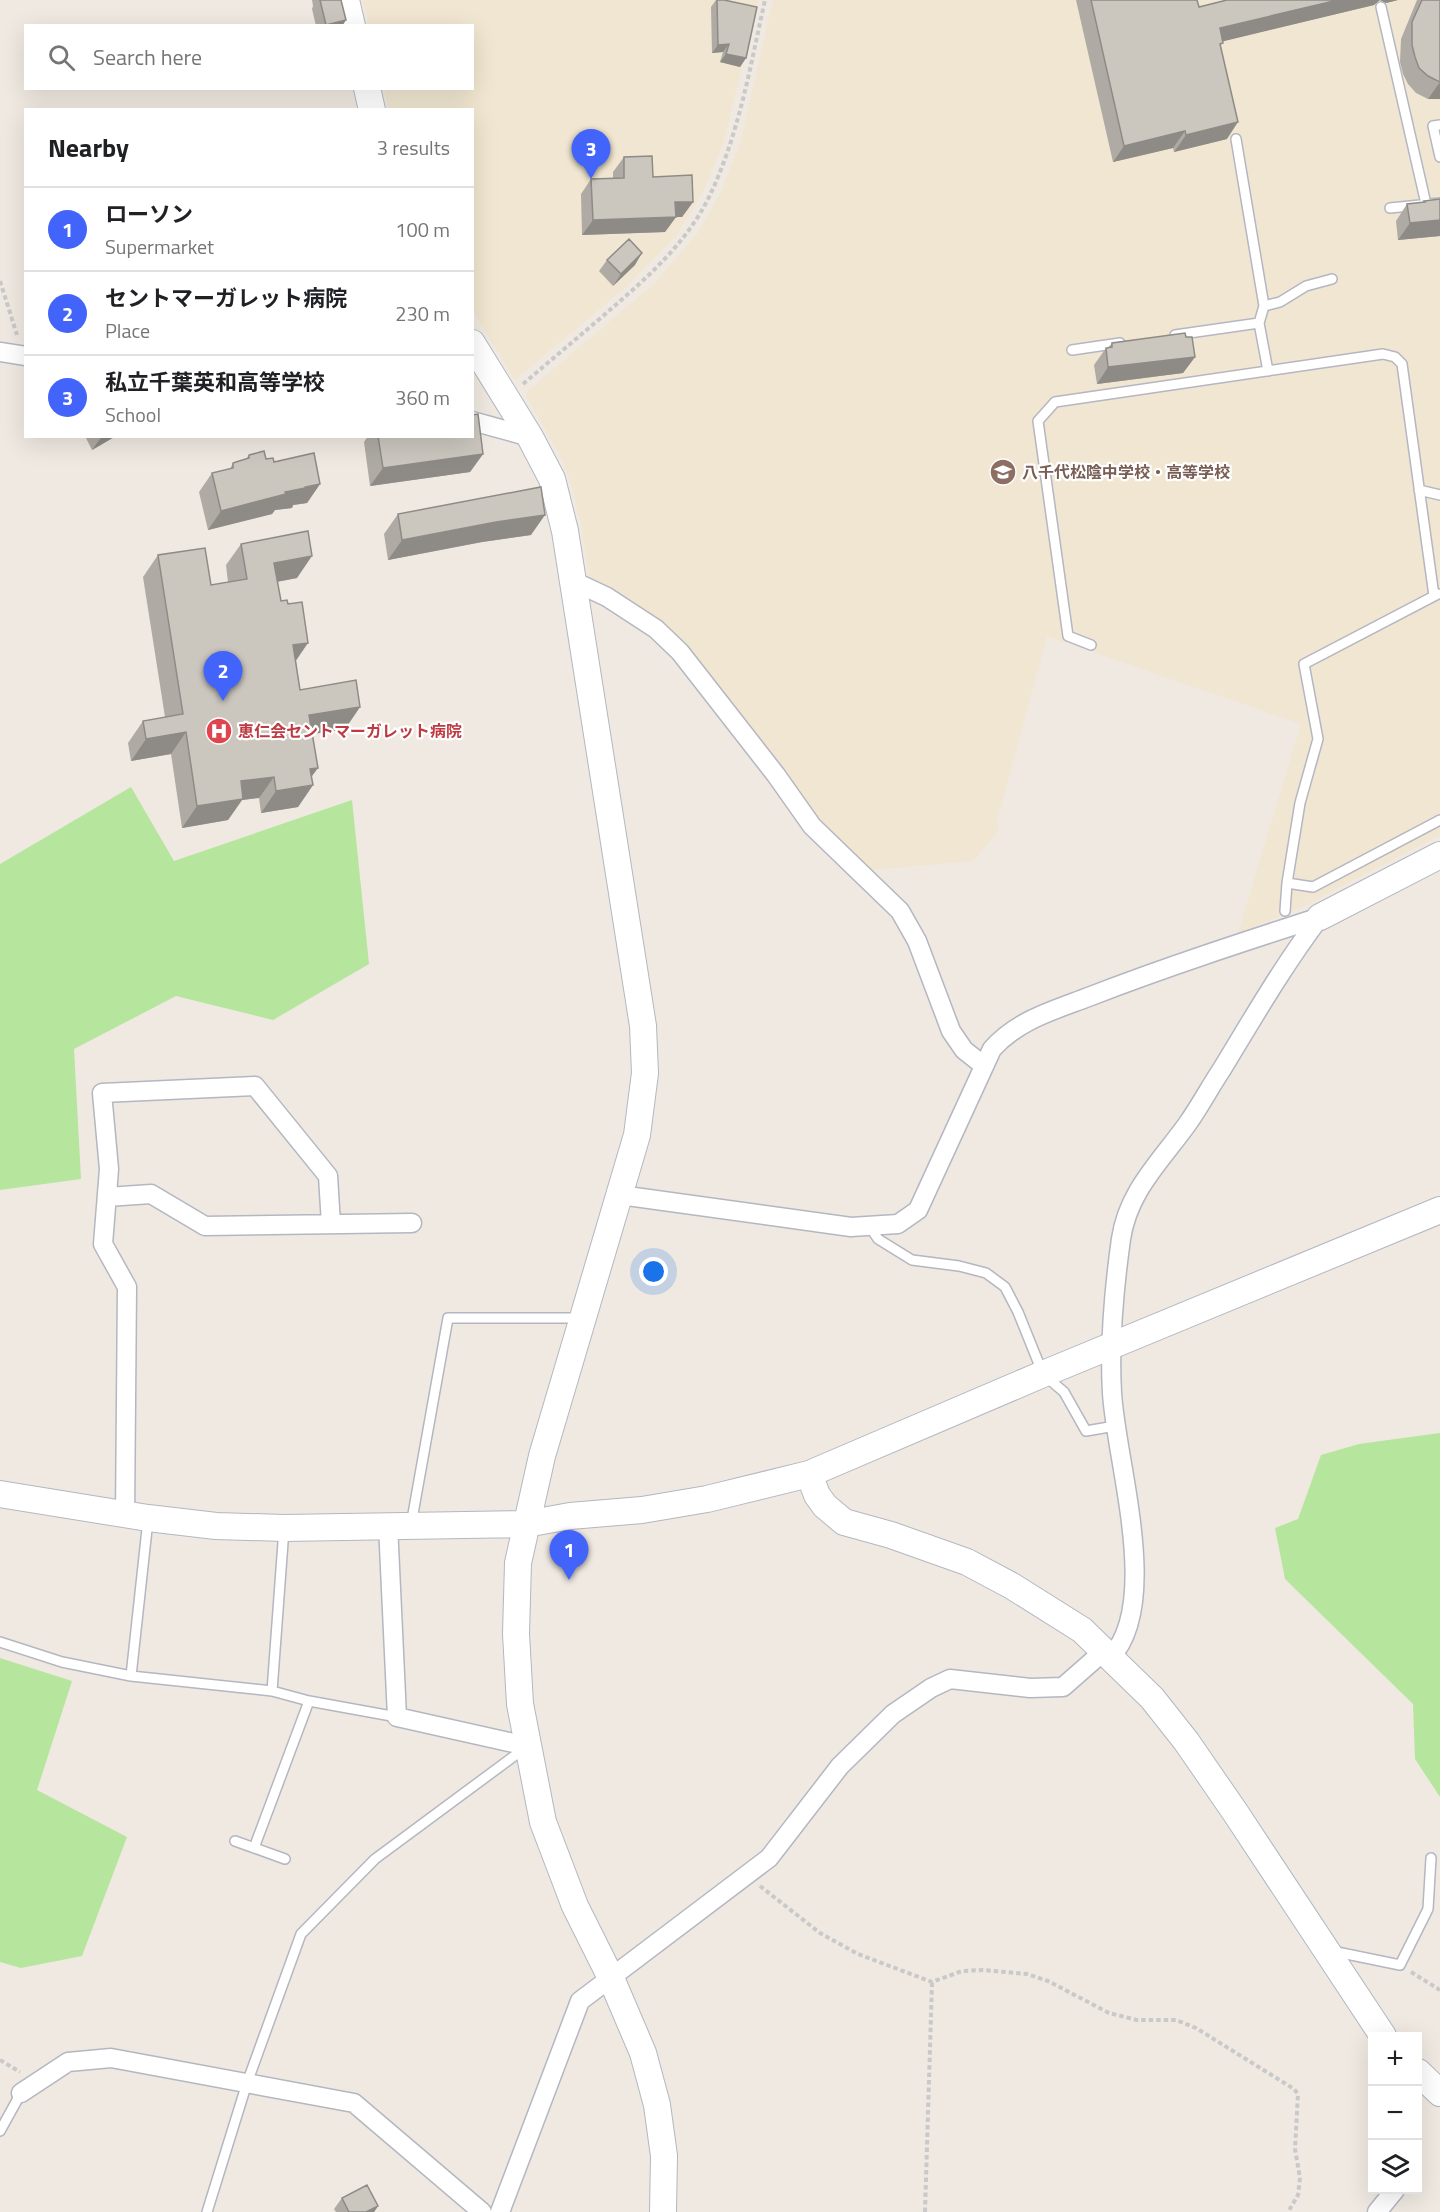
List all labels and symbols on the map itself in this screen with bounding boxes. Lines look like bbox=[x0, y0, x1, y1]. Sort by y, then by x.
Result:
pin: 3 bbox=[572, 130, 610, 179]
school or university icon: 八千代松陰中学校・高等学校 bbox=[988, 457, 1018, 487]
place label: 八千代松陰中学校・高等学校 bbox=[1022, 460, 1230, 484]
pin: 2 bbox=[204, 652, 242, 701]
hospital icon: 恵仁会セントマーガレット病院 bbox=[204, 716, 234, 746]
place label: 恵仁会セントマーガレット病院 bbox=[238, 719, 462, 743]
your location bbox=[639, 1257, 668, 1286]
pin: 1 bbox=[550, 1530, 588, 1580]

